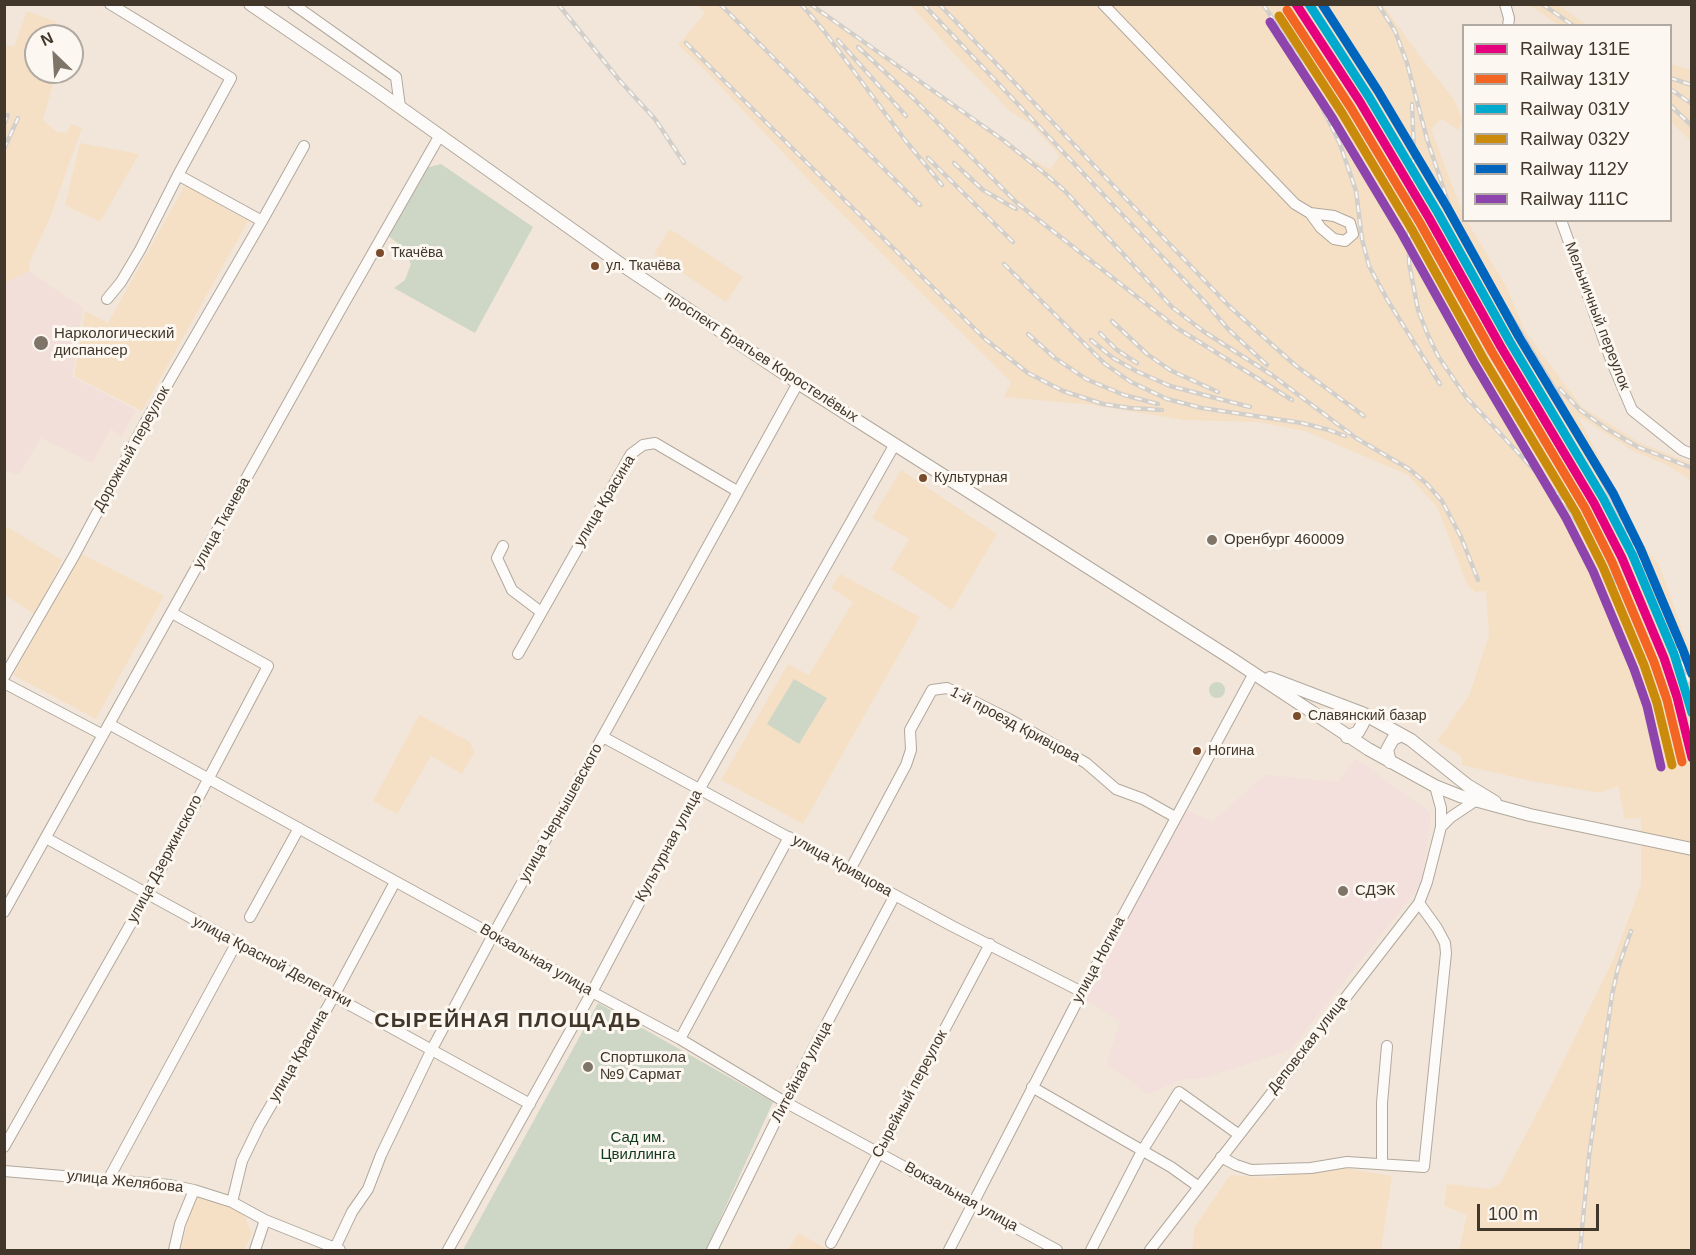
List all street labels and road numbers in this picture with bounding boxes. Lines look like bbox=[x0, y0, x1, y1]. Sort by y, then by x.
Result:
street label: Мельничный переулок bbox=[1560, 239, 1634, 393]
street label: проспект Братьев Коростелёвых bbox=[661, 288, 861, 426]
street label: Дорожный переулок bbox=[90, 383, 174, 515]
street label: улица Красина bbox=[571, 452, 639, 550]
street label: улица Ткачева bbox=[190, 474, 254, 572]
street label: 1-й проезд Кривцова bbox=[947, 683, 1083, 767]
street label: улица Чернышевского bbox=[515, 741, 607, 885]
street label: Культурная улица bbox=[632, 787, 706, 905]
street label: улица Дзержинского bbox=[124, 792, 206, 926]
street label: улица Кривцова bbox=[789, 831, 895, 901]
street label: улица Красной Делегатки bbox=[189, 912, 355, 1012]
street label: улица Ногина bbox=[1069, 914, 1129, 1006]
street label: Вокзальная улица bbox=[477, 920, 595, 1000]
street label: Деповская улица bbox=[1264, 993, 1352, 1097]
street label: улица Красина bbox=[265, 1007, 333, 1105]
street label: Литейная улица bbox=[768, 1018, 836, 1126]
street label: Сырейный переулок bbox=[869, 1027, 951, 1161]
street label: Вокзальная улица bbox=[901, 1158, 1021, 1236]
street label: улица Желябова bbox=[66, 1167, 184, 1197]

